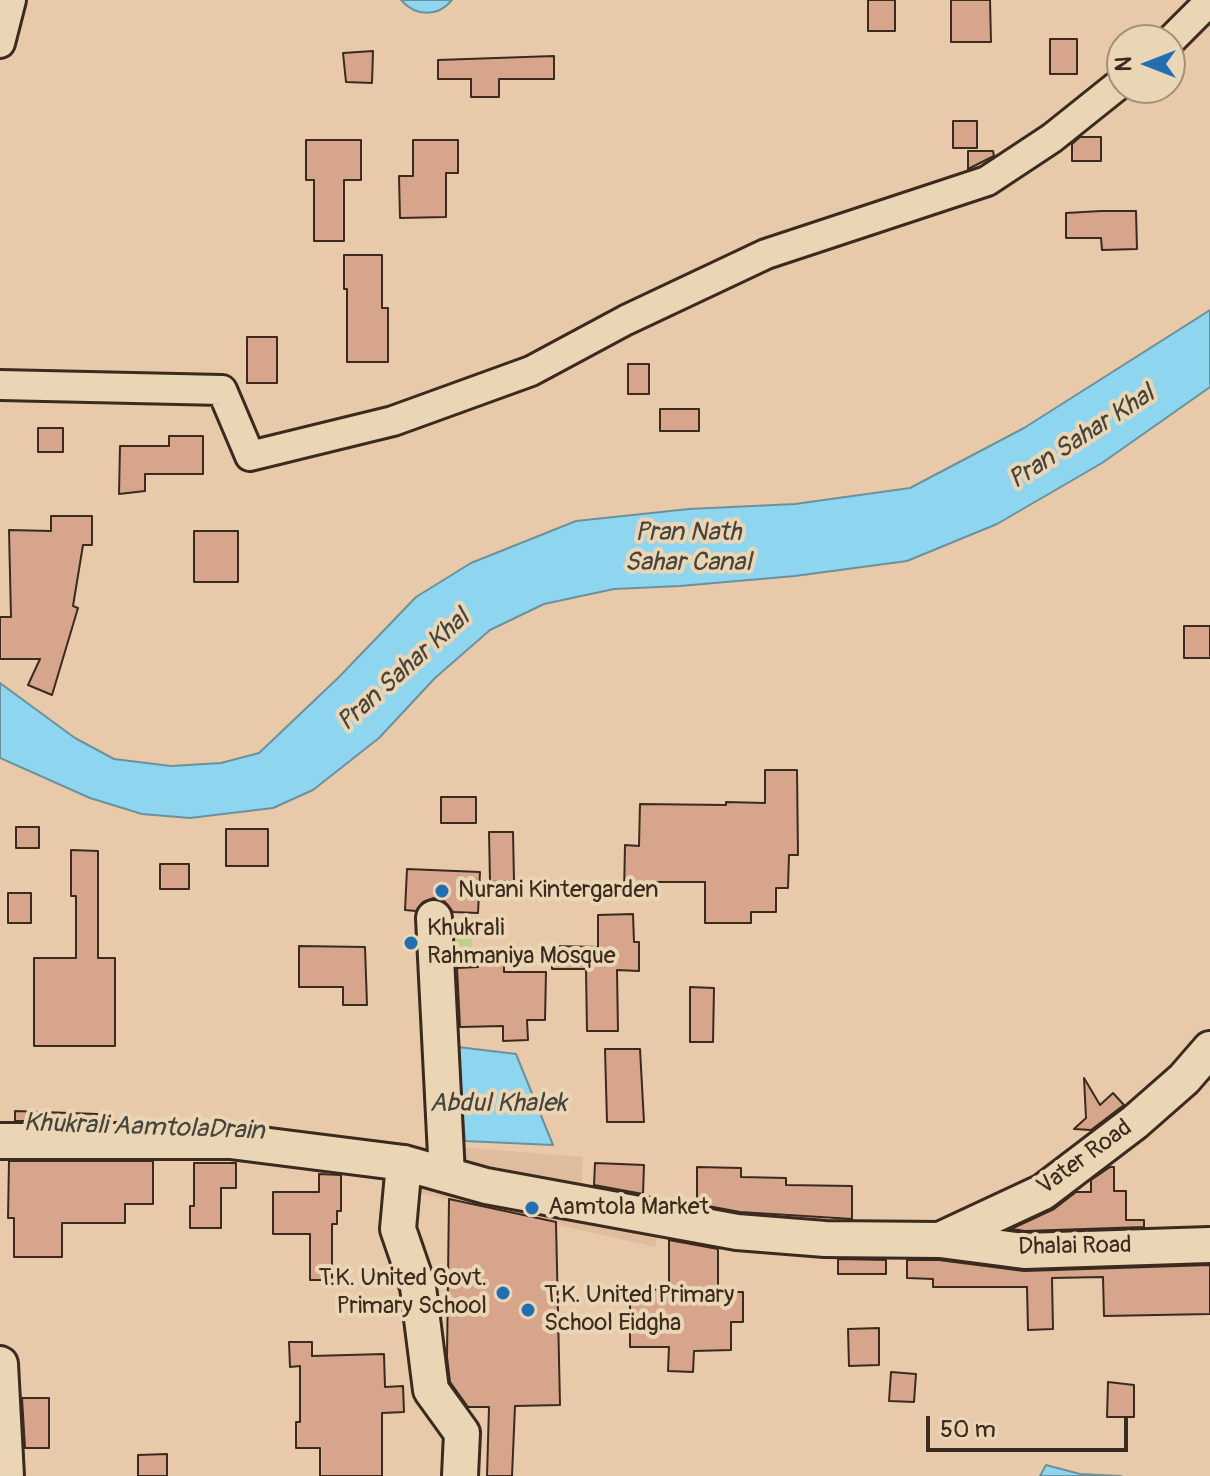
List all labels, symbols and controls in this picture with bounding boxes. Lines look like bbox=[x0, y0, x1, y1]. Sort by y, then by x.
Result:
north arrow bbox=[1106, 24, 1186, 104]
text: N bbox=[1110, 57, 1138, 71]
water label: Pran Sahar Khal bbox=[1003, 379, 1161, 497]
water label: Pran Nath Sahar Canal bbox=[625, 517, 751, 578]
water label: Pran Sahar Khal bbox=[331, 603, 477, 739]
place label: Nurani Kintergarden bbox=[458, 877, 659, 905]
marker: Nurani Kintergarden bbox=[433, 882, 451, 900]
place label: Khukrali Rahmaniya Mosque bbox=[427, 915, 616, 971]
marker: Khukrali Rahmaniya Mosque bbox=[402, 934, 420, 952]
water label: Abdul Khalek bbox=[429, 1088, 567, 1120]
water label: Khukrali AamtolaDrain bbox=[23, 1108, 265, 1148]
street label: Vater Road bbox=[1032, 1114, 1138, 1202]
place label: Aamtola Market bbox=[548, 1194, 709, 1222]
marker: Aamtola Market bbox=[523, 1199, 541, 1217]
street label: Dhalai Road bbox=[1018, 1232, 1132, 1262]
place label: T.K. United Govt. Primary School bbox=[318, 1265, 487, 1321]
place label: T.K. United Primary School Eidgha bbox=[544, 1282, 734, 1338]
marker: T.K. United Govt. Primary School bbox=[494, 1284, 512, 1302]
marker: T.K. United Primary School Eidgha bbox=[519, 1301, 537, 1319]
scale bar bbox=[930, 1400, 1132, 1450]
text: 50 m bbox=[940, 1415, 996, 1444]

